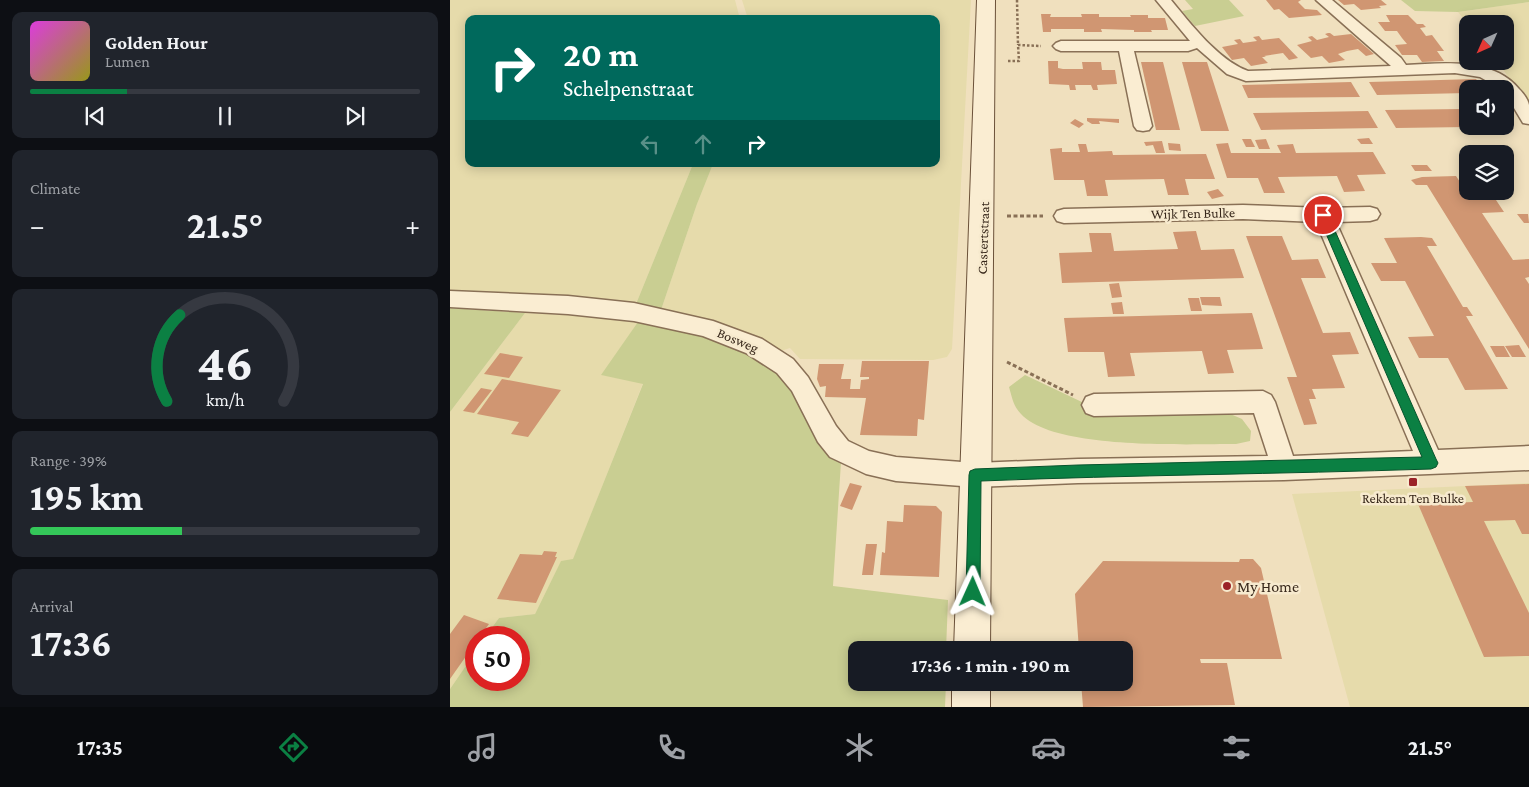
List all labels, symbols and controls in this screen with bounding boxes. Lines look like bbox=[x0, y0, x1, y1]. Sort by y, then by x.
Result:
north arrow bbox=[1459, 15, 1514, 70]
map controls bbox=[1459, 15, 1514, 200]
text: Golden Hour bbox=[105, 32, 208, 53]
icon: right bbox=[480, 35, 545, 100]
text: 20 m bbox=[563, 35, 638, 74]
text: Lumen bbox=[105, 53, 150, 70]
text: Schelpenstraat bbox=[563, 76, 694, 101]
button: sound bbox=[1459, 80, 1514, 135]
icon: previous bbox=[81, 102, 109, 130]
icon: pause bbox=[211, 102, 239, 130]
icon: next bbox=[341, 102, 369, 130]
icon: left bbox=[636, 130, 664, 158]
icon: ahead bbox=[689, 130, 717, 158]
icon: right bbox=[742, 130, 770, 158]
button: layers bbox=[1459, 145, 1514, 200]
text: Climate bbox=[30, 180, 80, 197]
pin bbox=[1302, 194, 1344, 236]
street label: Castertstraat bbox=[974, 201, 992, 275]
icon: arrive bbox=[1309, 201, 1337, 229]
text: 21.5° bbox=[187, 204, 263, 246]
street label: Wijk Ten Bulke bbox=[1151, 204, 1235, 223]
text: − bbox=[30, 210, 45, 241]
text: + bbox=[405, 210, 420, 241]
street label: Bosweg bbox=[715, 324, 761, 356]
text: 46 bbox=[197, 333, 253, 391]
text: km/h bbox=[206, 390, 245, 410]
text: Range · 39% bbox=[30, 452, 107, 469]
text: 195 km bbox=[30, 476, 143, 518]
marker: Rekkem Ten Bulke bbox=[1407, 476, 1419, 488]
place label: Rekkem Ten Bulke bbox=[1362, 490, 1464, 506]
position arrow bbox=[946, 565, 998, 617]
place label: My Home bbox=[1237, 578, 1299, 596]
marker: My Home bbox=[1221, 580, 1233, 592]
text: Arrival bbox=[30, 598, 74, 615]
text: 17:36 bbox=[30, 622, 112, 664]
speed limit sign: 50 bbox=[465, 626, 530, 691]
text: 17:36 · 1 min · 190 m bbox=[911, 655, 1070, 676]
icon: directions bbox=[276, 730, 311, 765]
icon: music bbox=[465, 730, 500, 765]
icon: phone bbox=[654, 730, 689, 765]
icon: climate bbox=[842, 730, 877, 765]
icon: car bbox=[1031, 730, 1066, 765]
icon: filters bbox=[1219, 730, 1254, 765]
text: 17:35 bbox=[77, 735, 123, 760]
text: 21.5° bbox=[1408, 735, 1452, 760]

